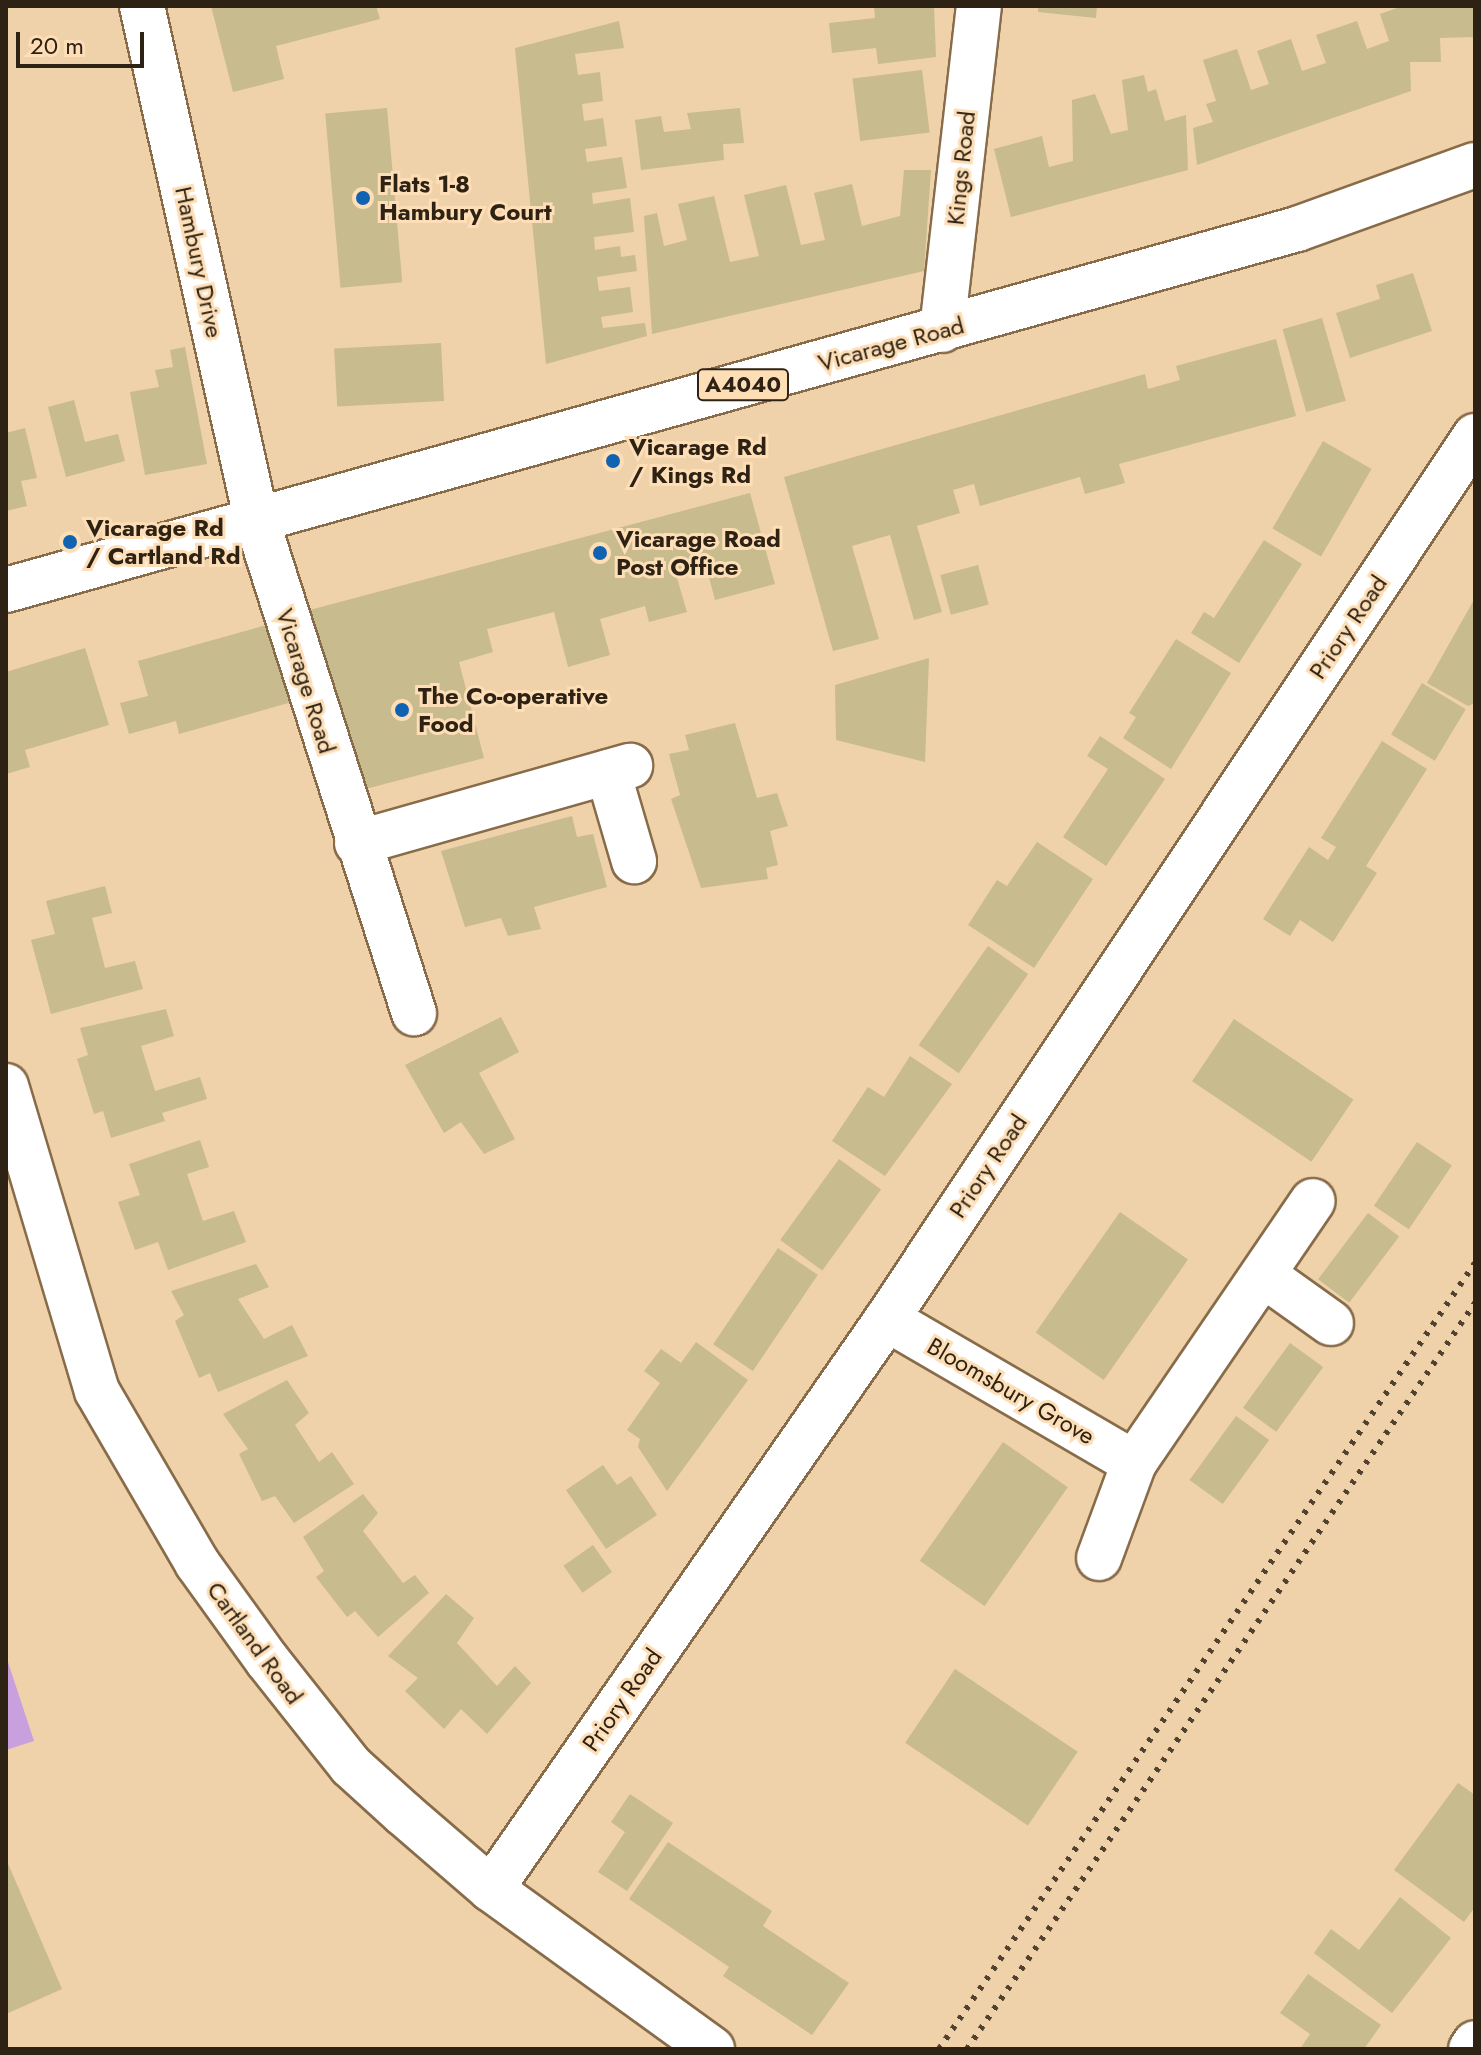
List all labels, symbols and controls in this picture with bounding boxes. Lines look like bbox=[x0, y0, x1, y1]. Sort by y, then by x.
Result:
scale bar bbox=[20, 16, 148, 66]
text: 20 m bbox=[30, 28, 84, 63]
street label: Kings Road bbox=[941, 109, 981, 227]
place label: Flats 1-8 Hambury Court bbox=[379, 170, 552, 226]
street label: Hambury Drive bbox=[169, 184, 229, 340]
marker: Flats 1-8 Hambury Court bbox=[354, 189, 372, 207]
street label: Vicarage Road bbox=[815, 311, 967, 377]
road number: A4040 bbox=[695, 367, 791, 403]
place label: Vicarage Rd / Kings Rd bbox=[629, 433, 767, 489]
marker: Vicarage Rd / Kings Rd bbox=[604, 452, 622, 470]
place label: Vicarage Rd / Cartland Rd bbox=[86, 514, 241, 570]
place label: Vicarage Road Post Office bbox=[616, 525, 781, 581]
marker: Vicarage Rd / Cartland Rd bbox=[61, 533, 79, 551]
marker: Vicarage Road Post Office bbox=[591, 544, 609, 562]
street label: Priory Road bbox=[1303, 570, 1393, 684]
street label: Vicarage Road bbox=[270, 605, 342, 757]
place label: The Co-operative Food bbox=[418, 682, 608, 738]
marker: The Co-operative Food bbox=[393, 701, 411, 719]
street label: Priory Road bbox=[943, 1109, 1033, 1223]
street label: Bloomsbury Grove bbox=[922, 1331, 1100, 1451]
street label: Cartland Road bbox=[201, 1576, 309, 1710]
street label: Priory Road bbox=[576, 1643, 668, 1757]

